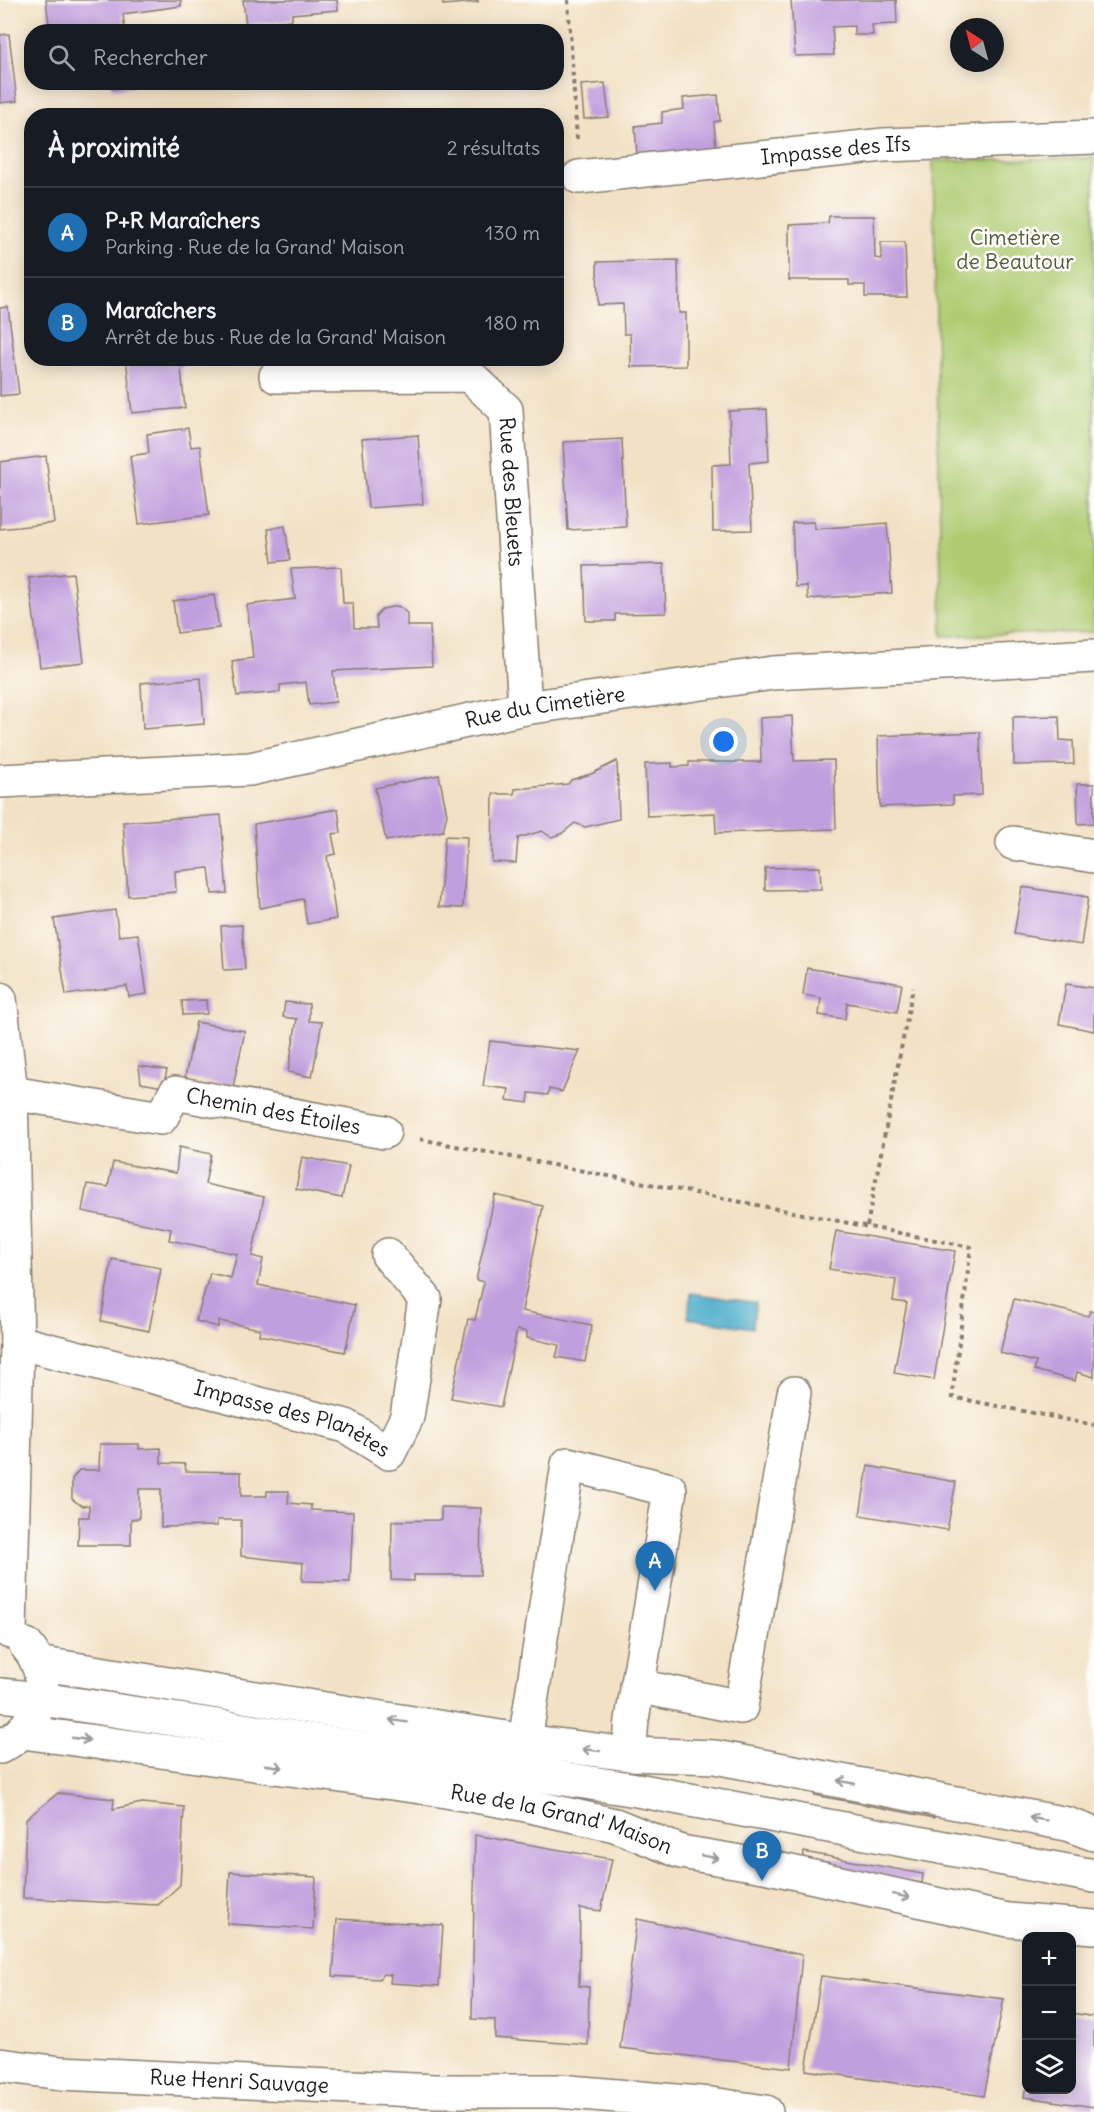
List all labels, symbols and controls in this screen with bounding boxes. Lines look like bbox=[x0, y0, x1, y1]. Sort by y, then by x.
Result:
north arrow bbox=[950, 18, 1004, 72]
search box bbox=[24, 24, 564, 90]
icon: search bbox=[45, 41, 78, 74]
text: Rechercher bbox=[93, 43, 208, 71]
street label: Impasse des Ifs bbox=[759, 130, 911, 171]
text: À proximité bbox=[48, 131, 180, 164]
text: 2 résultats bbox=[447, 135, 540, 160]
text: P+R Maraîchers bbox=[105, 206, 260, 234]
text: A bbox=[61, 220, 74, 245]
text: 130 m bbox=[485, 220, 540, 245]
park label: Cimetière de Beautour bbox=[956, 224, 1074, 275]
text: Parking · Rue de la Grand' Maison bbox=[105, 234, 405, 259]
text: Maraîchers bbox=[105, 296, 216, 324]
text: B bbox=[61, 310, 74, 335]
text: 180 m bbox=[485, 310, 540, 335]
text: Arrêt de bus · Rue de la Grand' Maison bbox=[105, 324, 446, 349]
street label: Rue des Bleuets bbox=[493, 416, 530, 567]
street label: Rue du Cimetière bbox=[462, 680, 627, 734]
your location bbox=[709, 727, 738, 756]
street label: Chemin des Étoiles bbox=[184, 1081, 363, 1140]
street label: Impasse des Planètes bbox=[191, 1374, 395, 1463]
pin: A bbox=[636, 1542, 674, 1591]
one-way arrow bbox=[389, 1715, 409, 1726]
one-way arrow bbox=[71, 1733, 91, 1744]
one-way arrow bbox=[582, 1744, 602, 1755]
one-way arrow bbox=[264, 1760, 284, 1771]
one-way arrow bbox=[837, 1776, 857, 1787]
street label: Rue de la Grand' Maison bbox=[449, 1778, 676, 1860]
one-way arrow bbox=[1029, 1813, 1048, 1824]
pin: B bbox=[742, 1832, 782, 1881]
one-way arrow bbox=[700, 1852, 720, 1863]
one-way arrow bbox=[891, 1891, 910, 1903]
map controls bbox=[1022, 1932, 1076, 2094]
button: + bbox=[1022, 1932, 1076, 1986]
button: − bbox=[1022, 1986, 1076, 2040]
button: layers bbox=[1022, 2040, 1076, 2094]
street label: Rue Henri Sauvage bbox=[149, 2063, 330, 2099]

